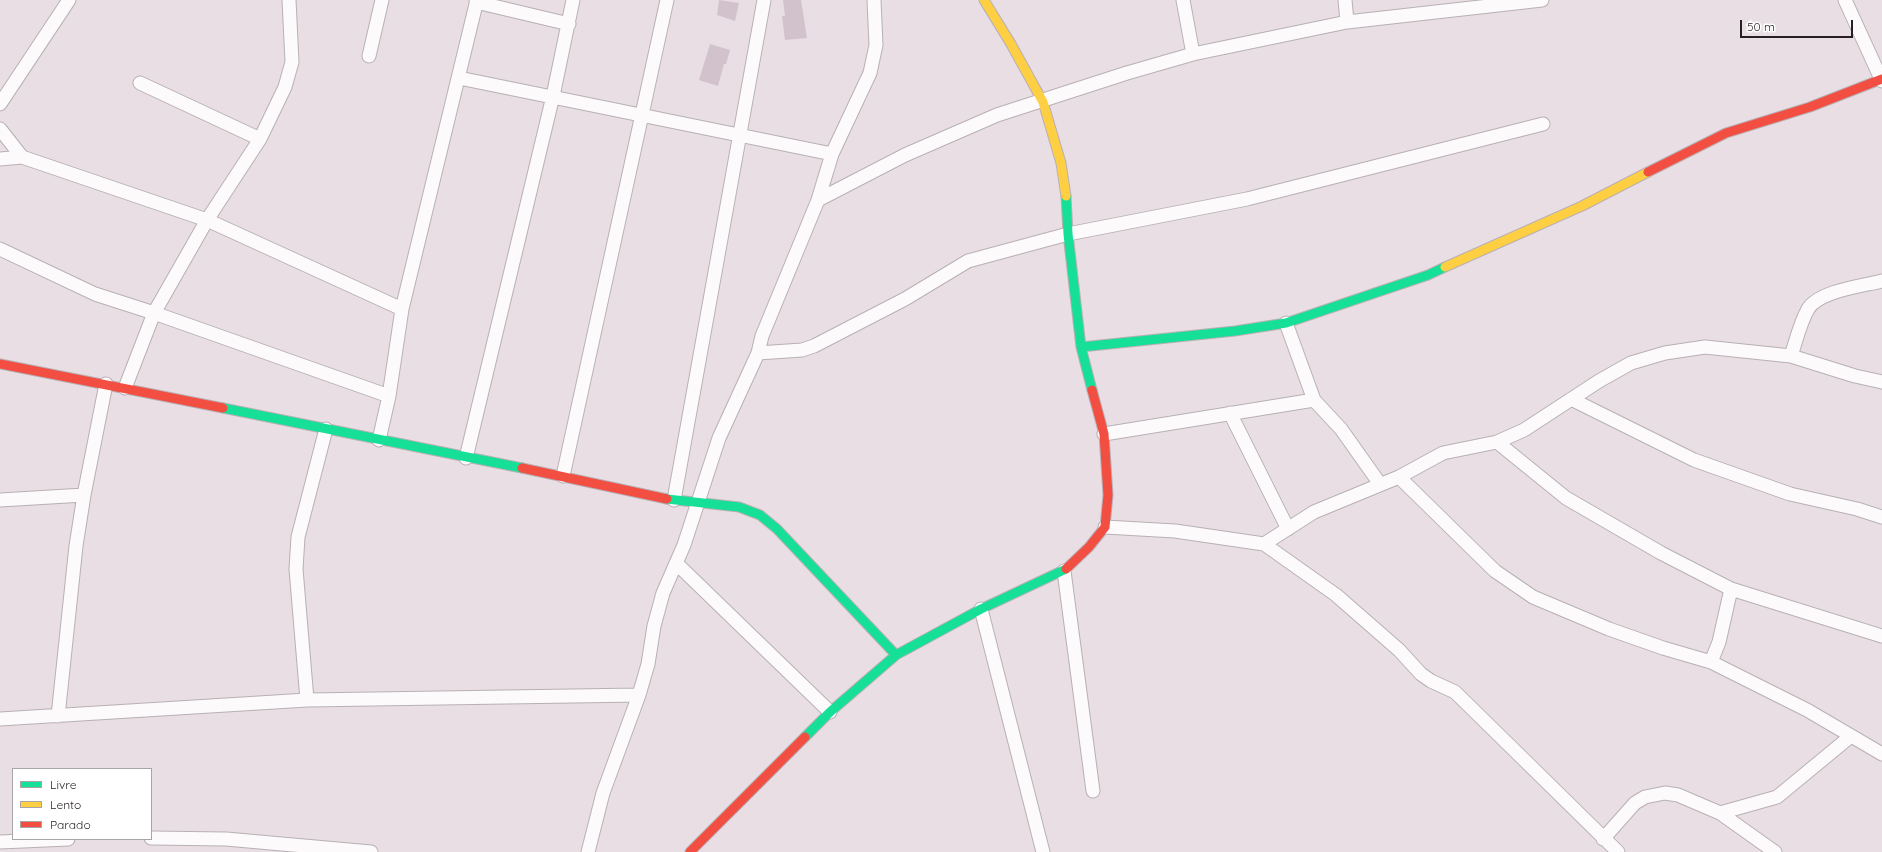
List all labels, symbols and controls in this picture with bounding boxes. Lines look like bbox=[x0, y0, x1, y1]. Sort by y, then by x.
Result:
scale bar bbox=[1742, 12, 1855, 38]
text: 50 m bbox=[1747, 19, 1775, 34]
legend bbox=[12, 768, 152, 840]
text: Livre bbox=[50, 777, 76, 792]
text: Lento bbox=[50, 797, 81, 812]
text: Parado bbox=[50, 817, 91, 832]

